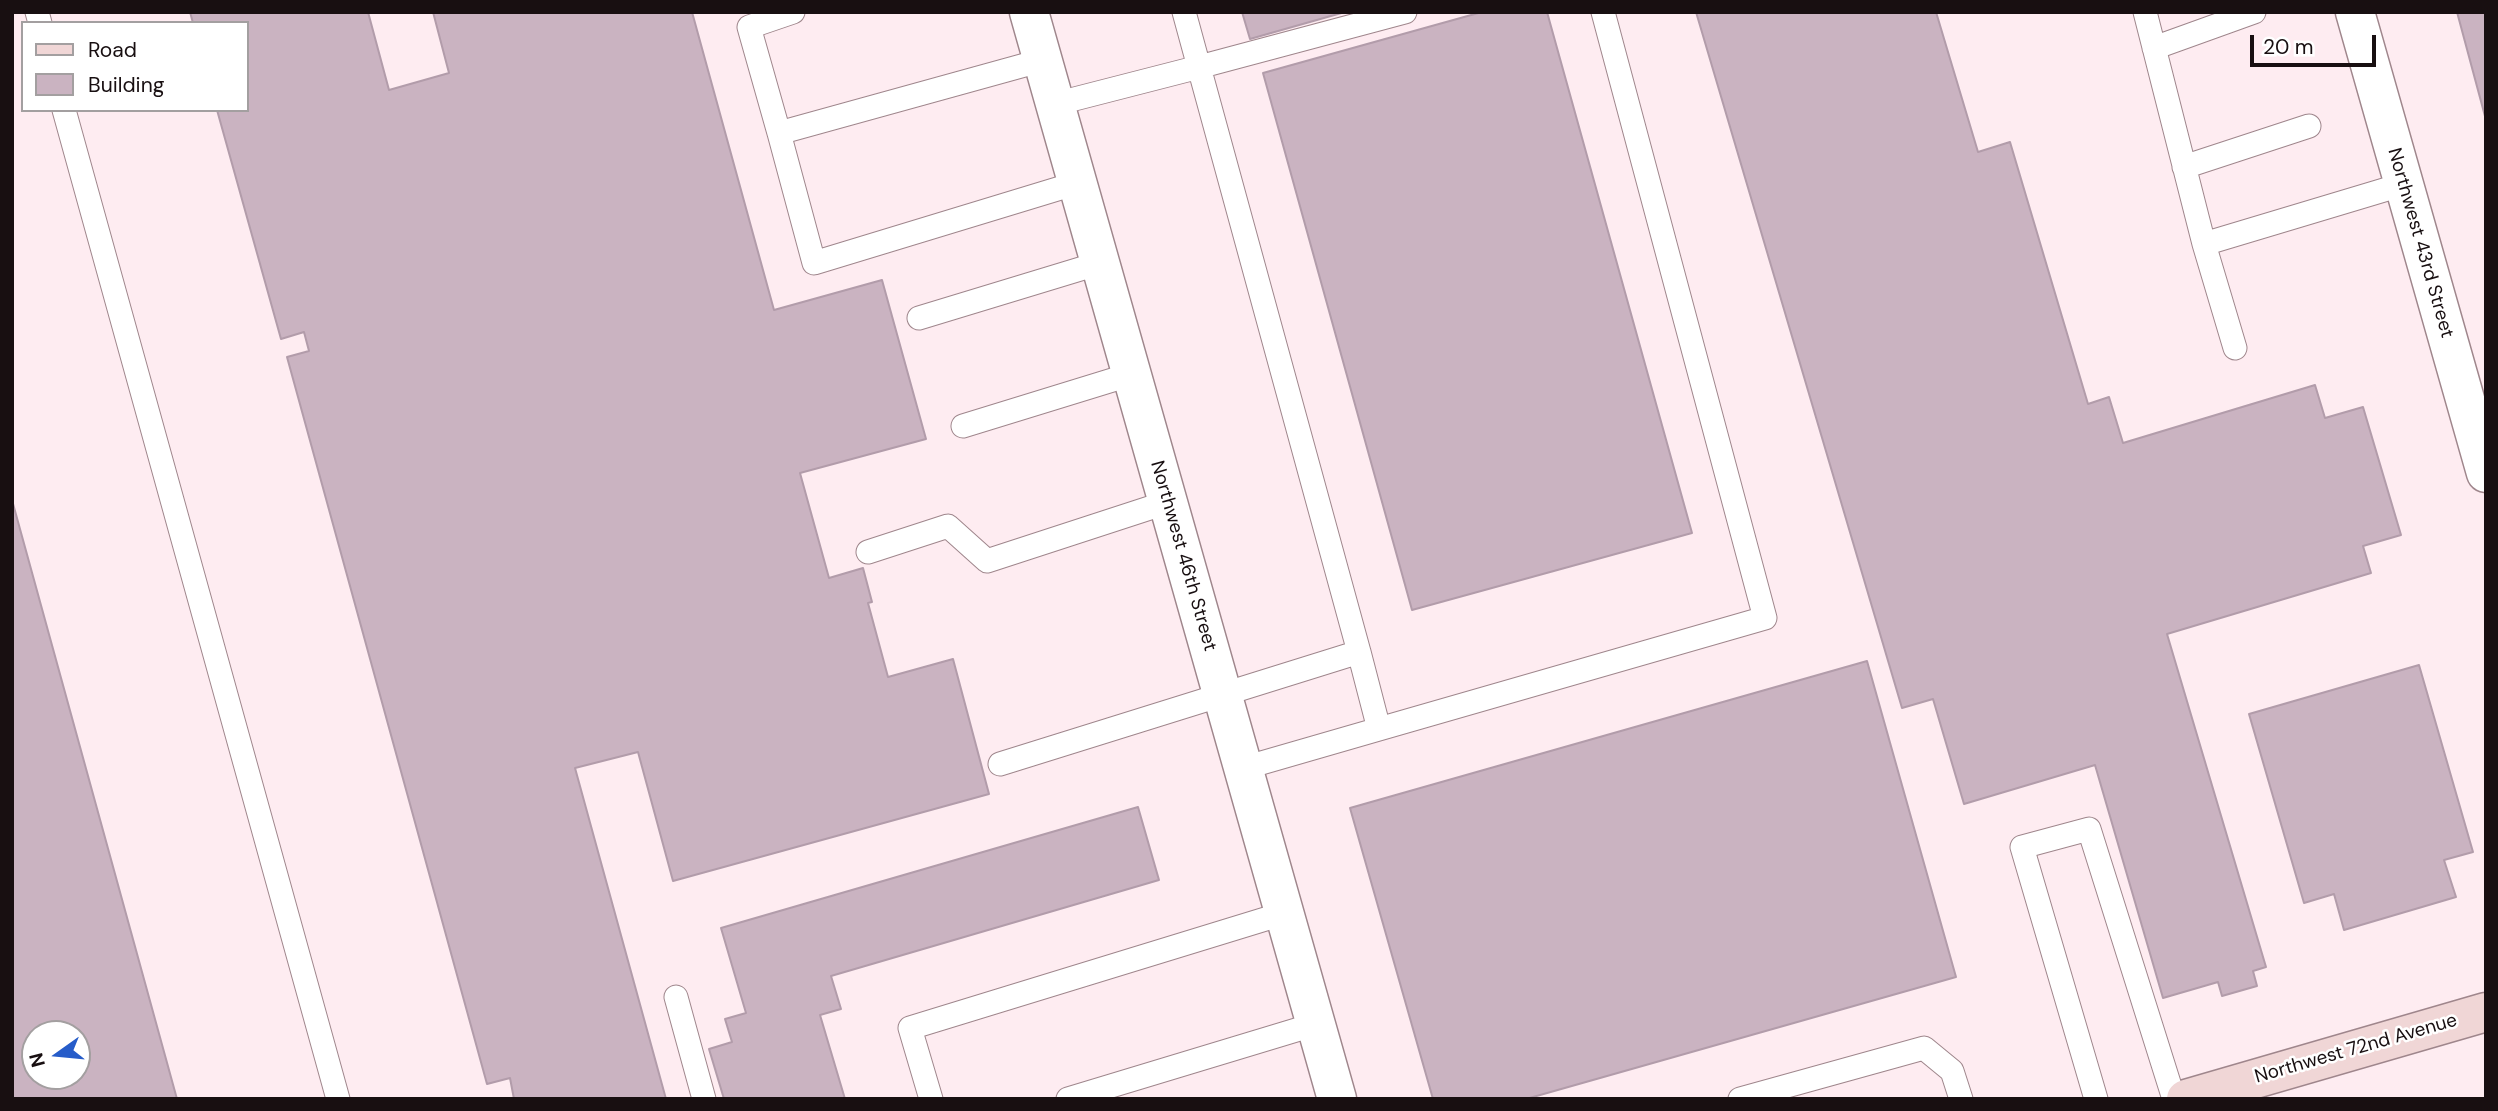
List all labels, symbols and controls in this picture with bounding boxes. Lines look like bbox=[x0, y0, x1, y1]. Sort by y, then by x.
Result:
legend bbox=[21, 21, 248, 112]
scale bar bbox=[2253, 21, 2379, 65]
text: 20 m bbox=[2263, 33, 2314, 61]
text: Road bbox=[88, 36, 137, 64]
text: Building bbox=[88, 71, 164, 99]
street label: Northwest 43rd Street bbox=[2382, 145, 2458, 341]
street label: Northwest 46th Street bbox=[1145, 458, 1221, 654]
street label: Northwest 72nd Avenue bbox=[2252, 1009, 2460, 1089]
north arrow bbox=[21, 1020, 91, 1090]
text: N bbox=[23, 1050, 51, 1070]

